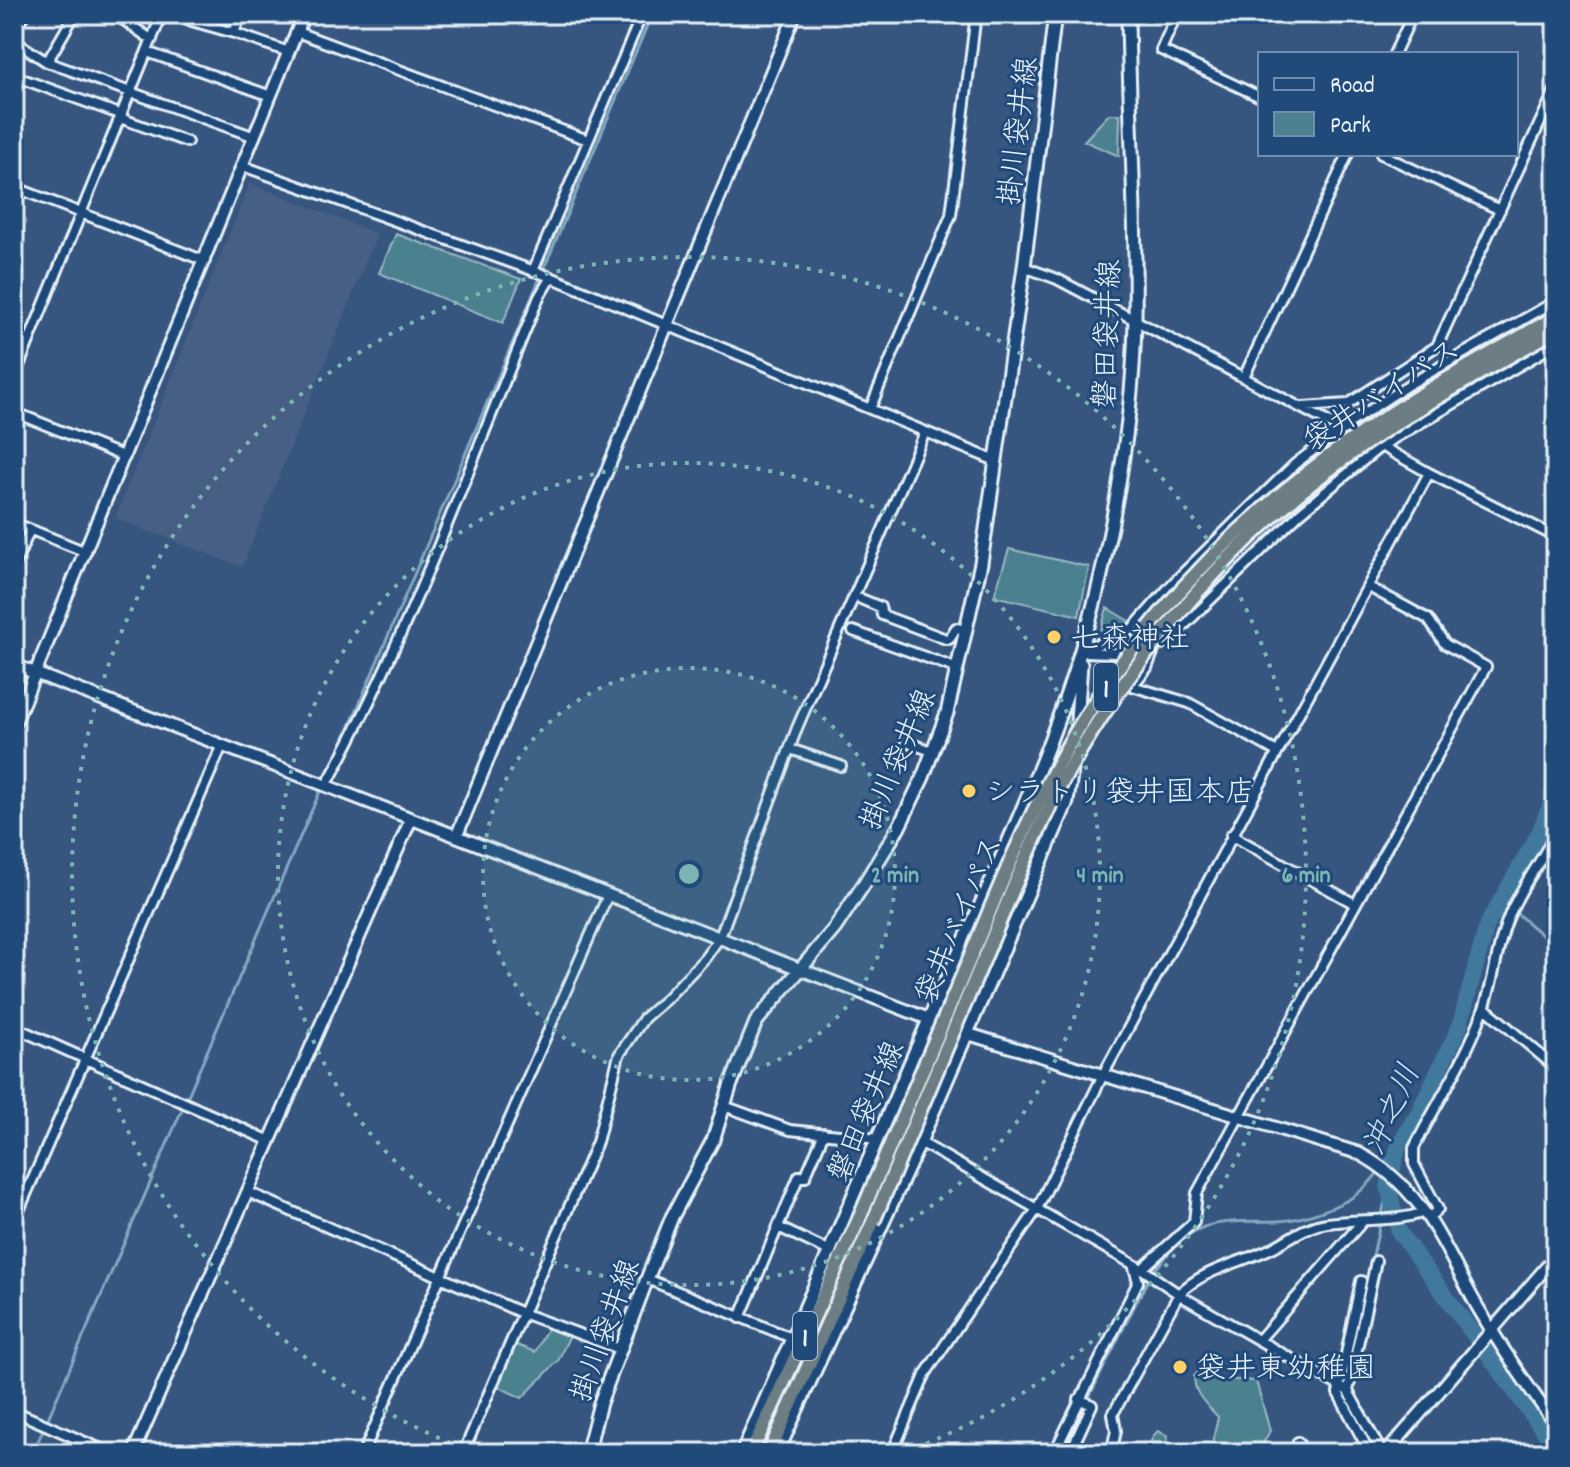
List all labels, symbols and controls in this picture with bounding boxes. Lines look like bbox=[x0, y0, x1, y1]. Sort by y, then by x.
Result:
legend bbox=[1258, 52, 1518, 156]
street label: 掛川袋井線 bbox=[991, 54, 1052, 209]
text: Road bbox=[1330, 70, 1375, 104]
text: Park bbox=[1330, 110, 1371, 144]
street label: 磐田袋井線 bbox=[1086, 258, 1135, 410]
street label: 袋井バイパス bbox=[1297, 331, 1470, 465]
place label: 七森神社 bbox=[1070, 620, 1190, 663]
marker: 七森神社 bbox=[1045, 628, 1063, 646]
road number: 1 bbox=[1094, 663, 1118, 711]
street label: 掛川袋井線 bbox=[852, 683, 950, 838]
place label: シラトリ袋井国本店 bbox=[985, 774, 1255, 817]
marker: シラトリ袋井国本店 bbox=[960, 782, 978, 800]
street label: 袋井バイパス bbox=[907, 830, 1017, 1012]
centre of rings bbox=[675, 860, 703, 888]
text: 2 min bbox=[871, 860, 919, 894]
text: 4 min bbox=[1076, 860, 1124, 894]
text: 6 min bbox=[1281, 860, 1331, 894]
street label: 磐田袋井線 bbox=[820, 1035, 918, 1190]
water label: 沖之川 bbox=[1354, 1058, 1435, 1164]
street label: 掛川袋井線 bbox=[562, 1254, 654, 1409]
road number: 1 bbox=[793, 1312, 817, 1360]
place label: 袋井東幼稚園 bbox=[1196, 1350, 1376, 1393]
marker: 袋井東幼稚園 bbox=[1171, 1358, 1189, 1376]

